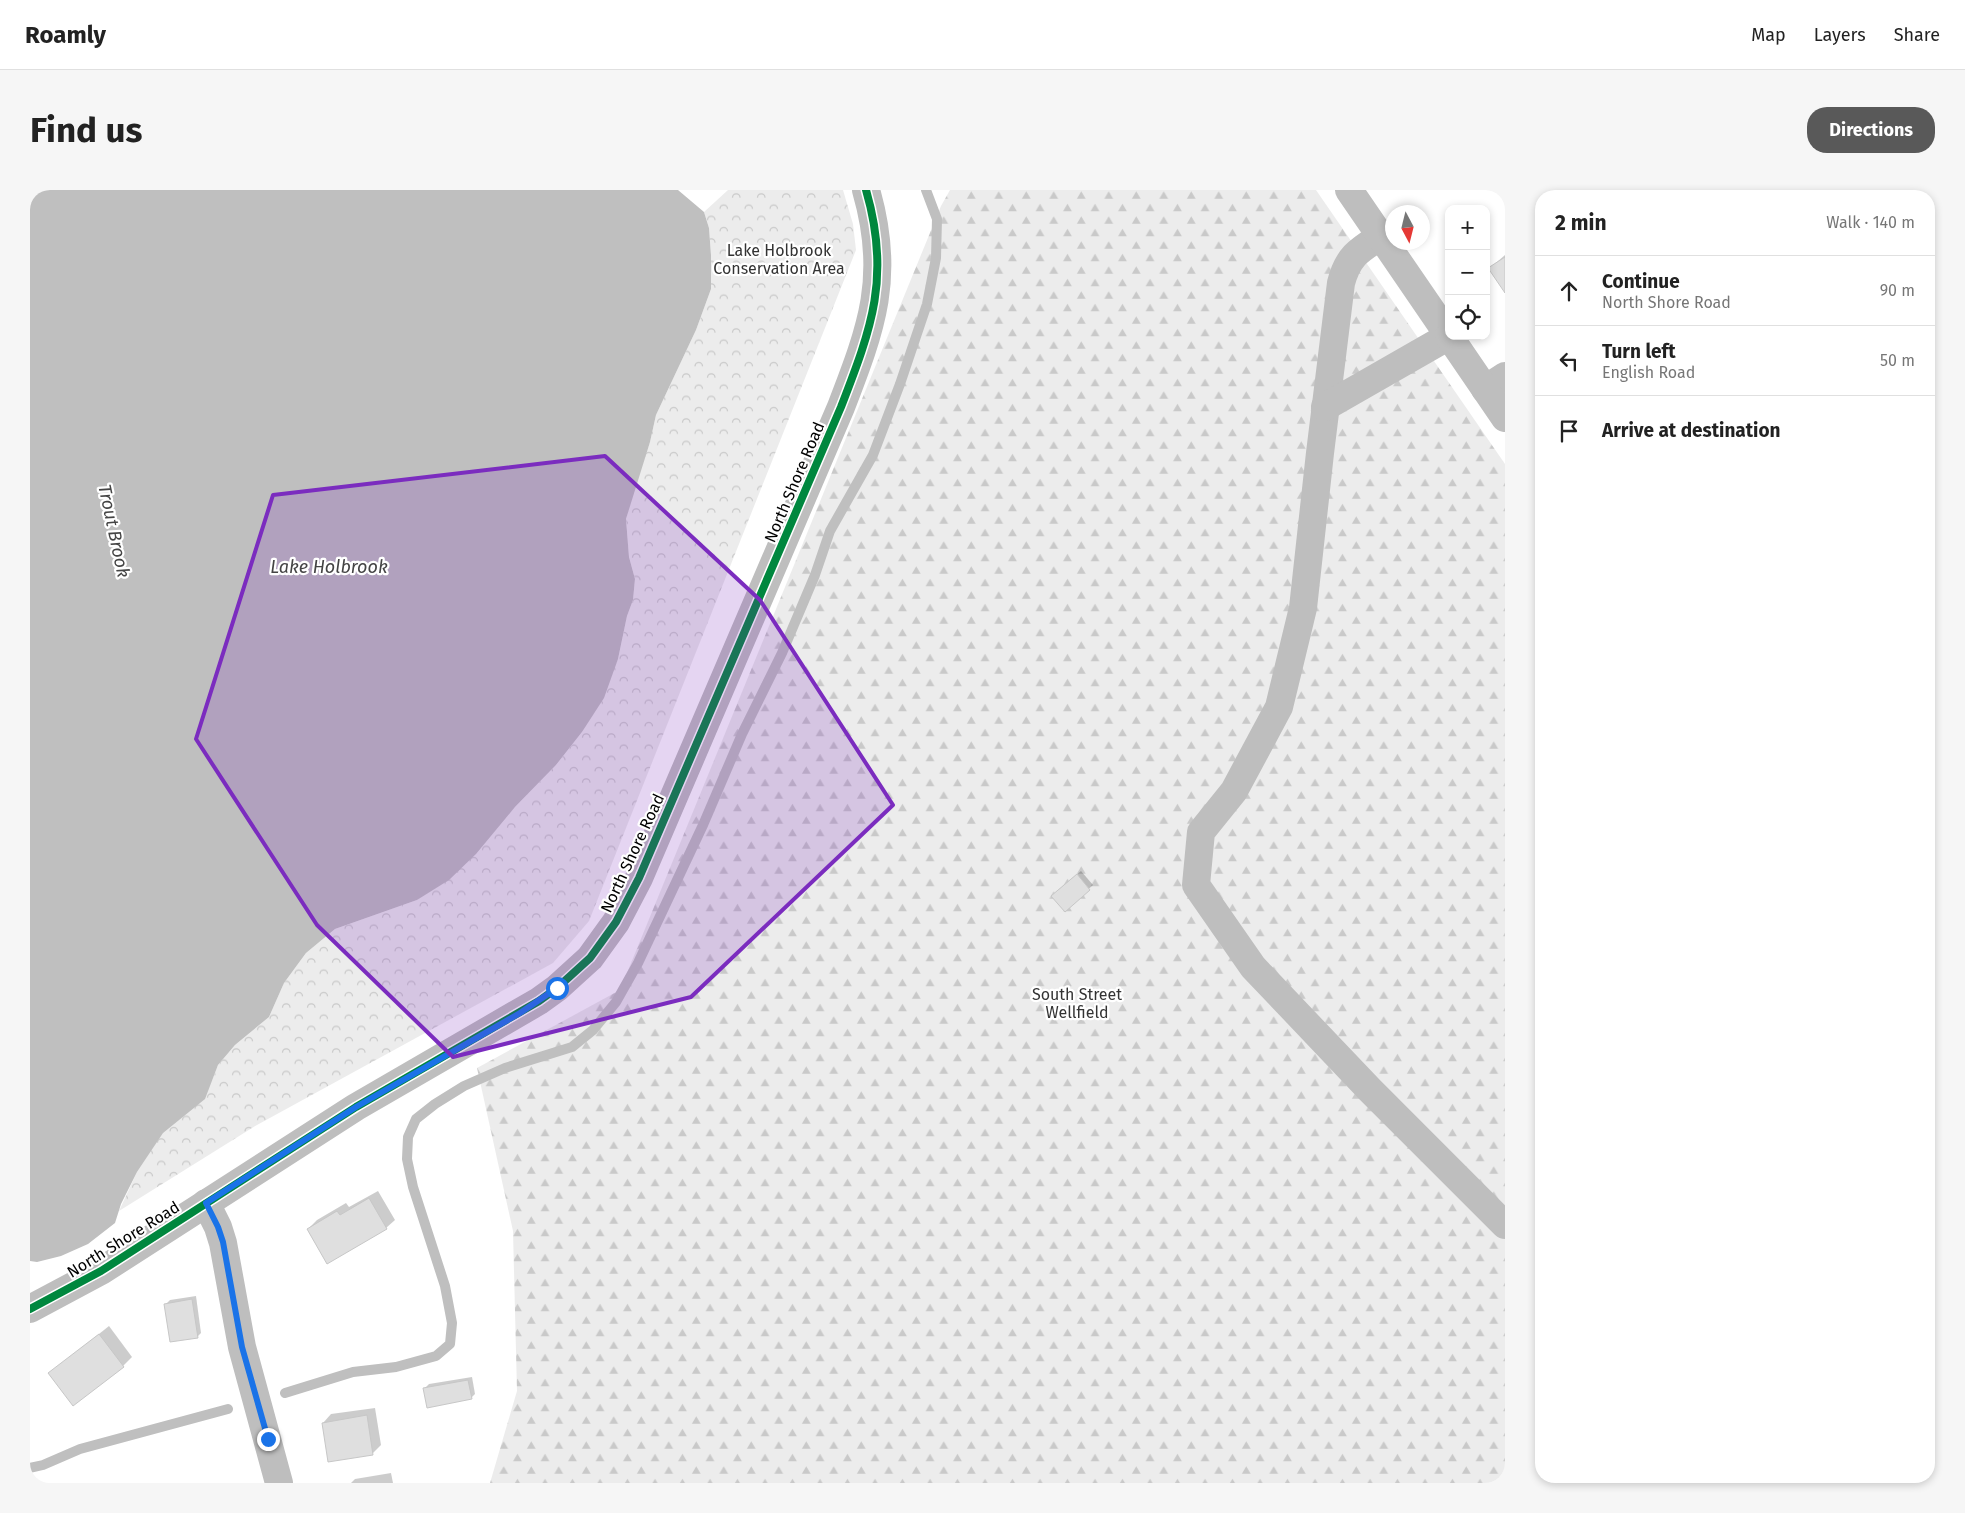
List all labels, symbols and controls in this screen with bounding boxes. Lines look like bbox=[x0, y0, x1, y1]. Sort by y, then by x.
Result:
text: Roamly bbox=[25, 21, 106, 49]
text: Map bbox=[1751, 24, 1786, 46]
text: Layers bbox=[1814, 24, 1866, 46]
text: Share bbox=[1894, 24, 1940, 46]
button: Directions bbox=[1807, 107, 1935, 153]
text: Find us bbox=[30, 109, 142, 151]
north arrow bbox=[1385, 205, 1430, 250]
map controls bbox=[1445, 205, 1490, 340]
button: + bbox=[1445, 205, 1490, 250]
text: 2 min bbox=[1555, 210, 1607, 236]
text: Walk · 140 m bbox=[1826, 213, 1915, 232]
park label: Lake Holbrook Conservation Area bbox=[713, 241, 845, 278]
button: − bbox=[1445, 250, 1490, 295]
text: Continue bbox=[1602, 270, 1680, 293]
icon: ahead bbox=[1555, 277, 1583, 305]
text: 90 m bbox=[1880, 281, 1915, 300]
text: North Shore Road bbox=[1602, 293, 1731, 312]
button: locate bbox=[1445, 295, 1490, 340]
text: Turn left bbox=[1602, 340, 1676, 363]
icon: left bbox=[1555, 347, 1583, 375]
text: 50 m bbox=[1880, 351, 1915, 370]
text: English Road bbox=[1602, 363, 1695, 382]
icon: arrive bbox=[1555, 417, 1583, 445]
street label: North Shore Road bbox=[761, 419, 828, 545]
text: Arrive at destination bbox=[1602, 419, 1781, 442]
water label: Trout Brook bbox=[93, 482, 135, 580]
water label: Lake Holbrook bbox=[270, 556, 388, 578]
street label: North Shore Road bbox=[597, 791, 668, 916]
route start bbox=[546, 977, 569, 1000]
park label: South Street Wellfield bbox=[1032, 985, 1122, 1022]
street label: North Shore Road bbox=[64, 1197, 183, 1282]
route end bbox=[257, 1428, 280, 1451]

